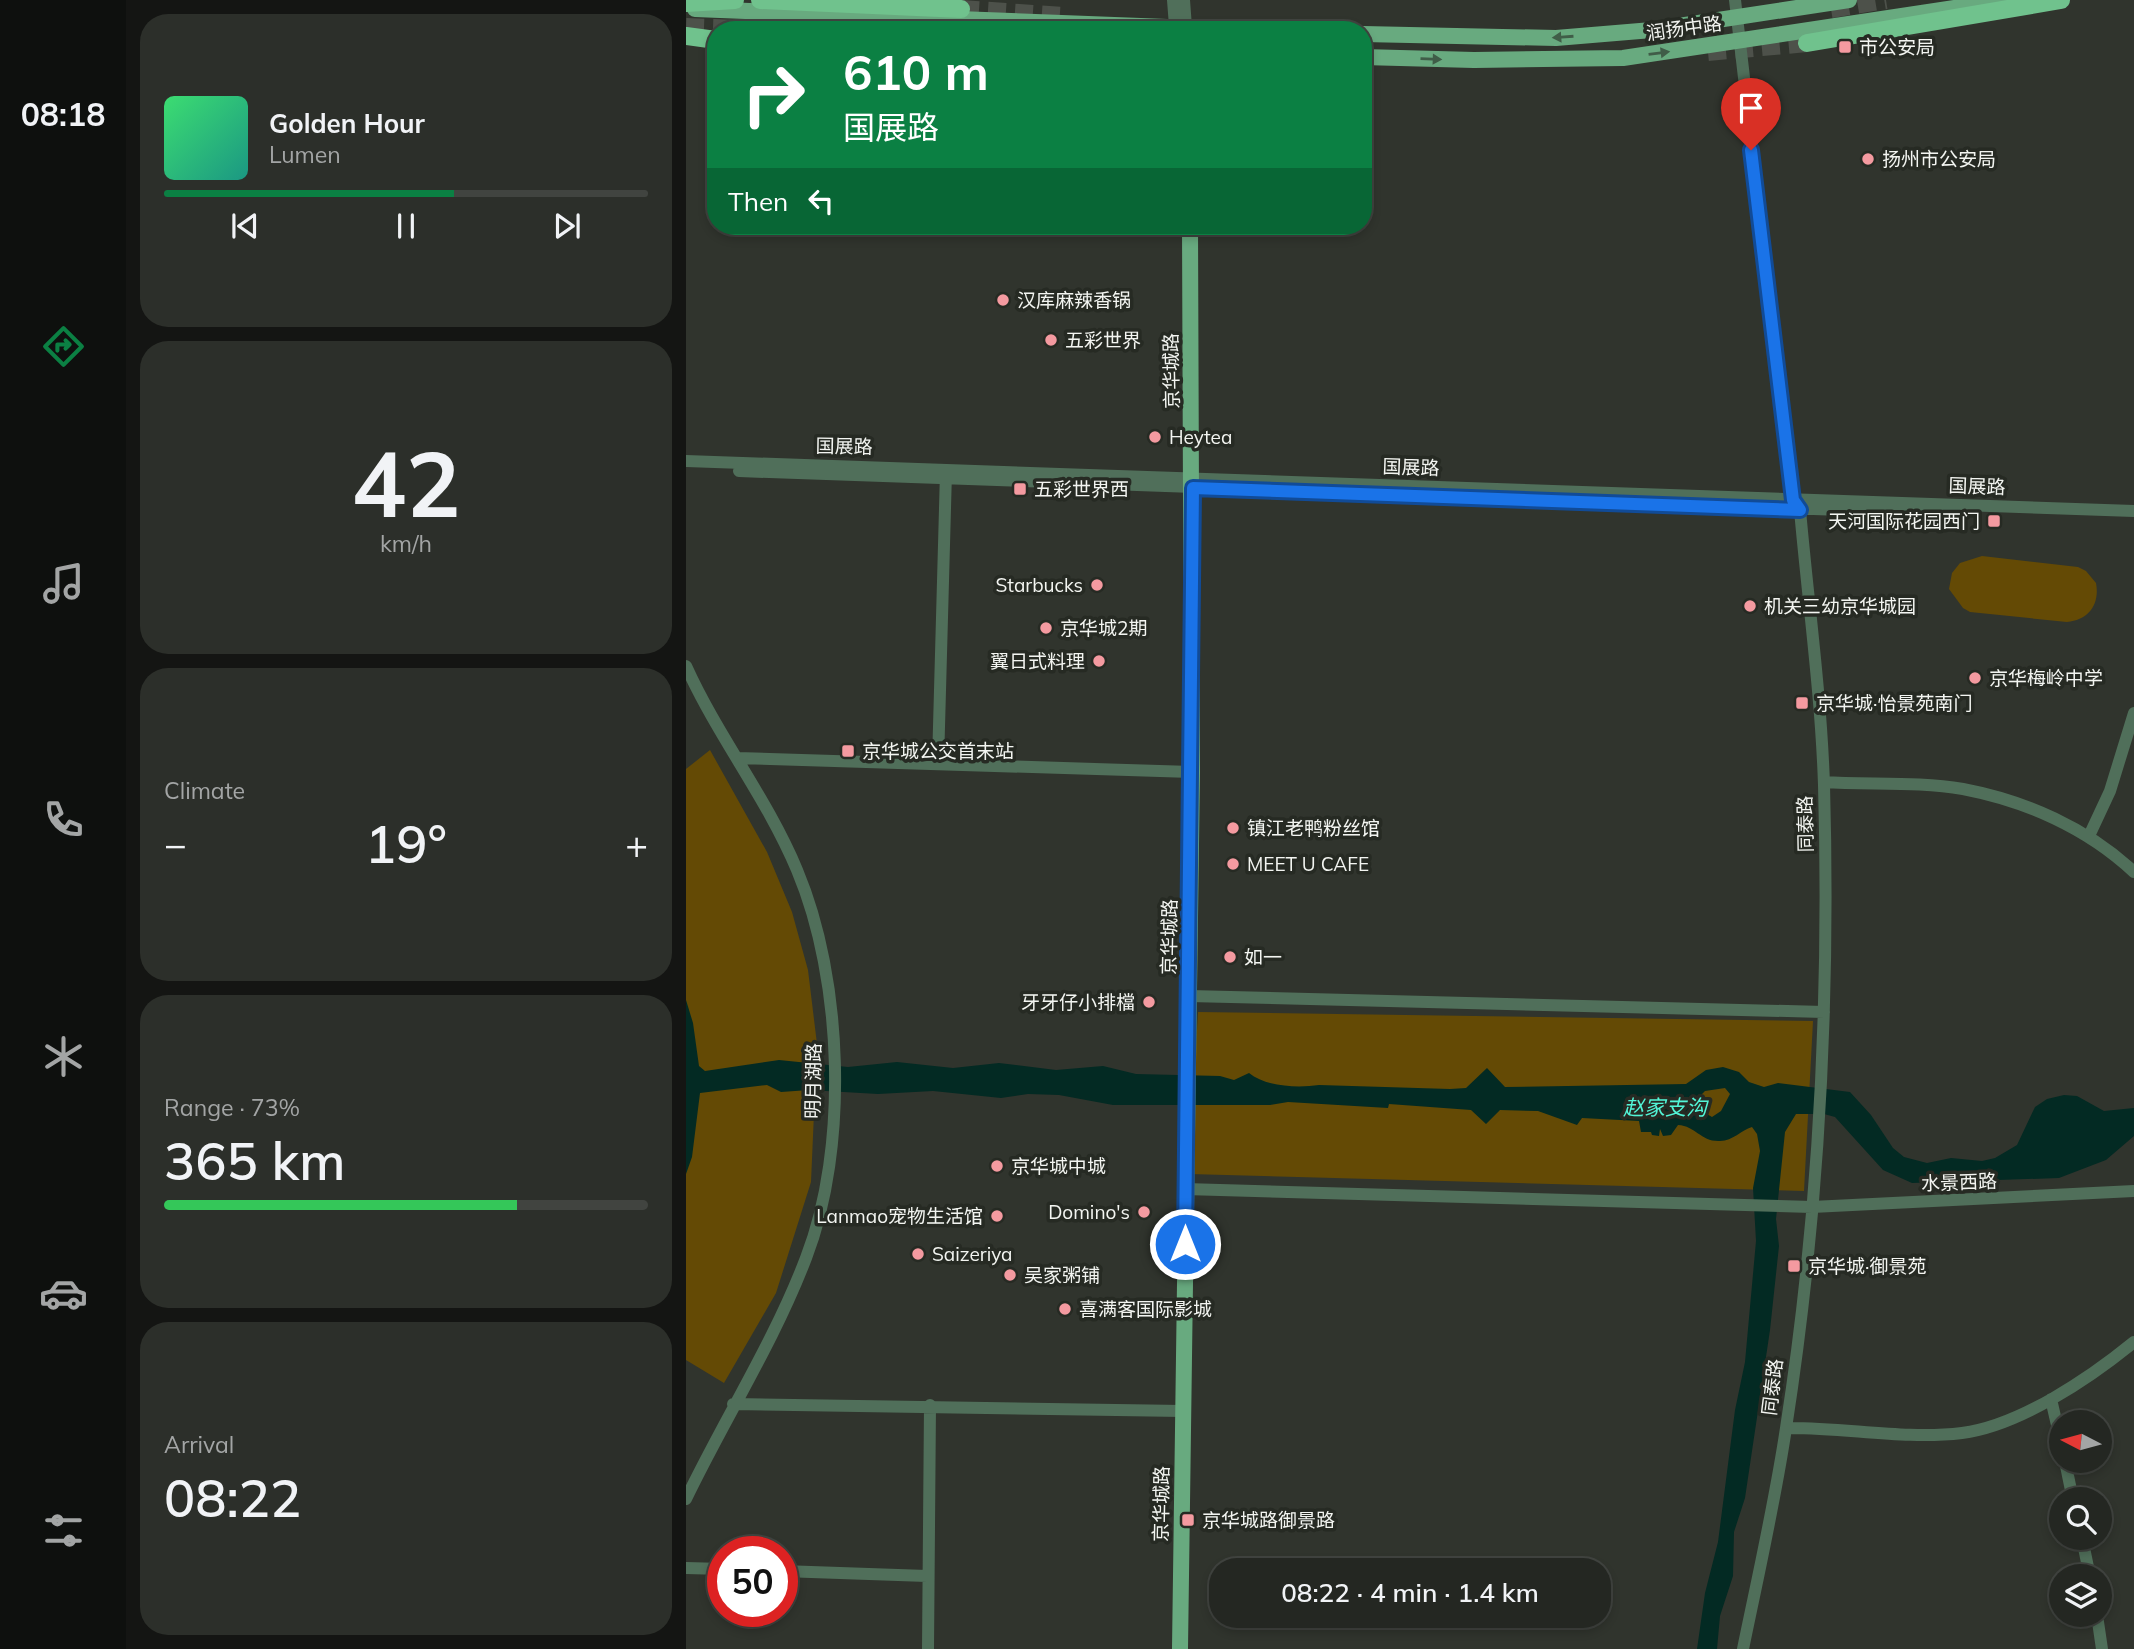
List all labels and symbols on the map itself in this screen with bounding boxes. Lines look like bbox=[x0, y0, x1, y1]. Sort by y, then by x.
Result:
street label: 润扬中路 bbox=[1645, 11, 1723, 45]
one-way arrow bbox=[1552, 32, 1574, 43]
place label: 市公安局 bbox=[1859, 35, 1935, 59]
marker: 市公安局 bbox=[1837, 39, 1853, 55]
one-way arrow bbox=[1648, 48, 1670, 59]
one-way arrow bbox=[1421, 53, 1443, 64]
pin bbox=[1721, 78, 1781, 150]
place label: 扬州市公安局 bbox=[1882, 147, 1996, 171]
marker: 扬州市公安局 bbox=[1860, 151, 1876, 167]
place label: 汉库麻辣香锅 bbox=[1017, 288, 1131, 312]
marker: 汉库麻辣香锅 bbox=[995, 292, 1011, 308]
place label: 五彩世界 bbox=[1065, 328, 1141, 352]
marker: 五彩世界 bbox=[1043, 332, 1059, 348]
street label: 京华城路 bbox=[1158, 333, 1184, 409]
place label: Heytea bbox=[1169, 425, 1232, 449]
marker: Heytea bbox=[1147, 429, 1163, 445]
street label: 国展路 bbox=[815, 434, 873, 458]
street label: 国展路 bbox=[1382, 454, 1440, 480]
street label: 国展路 bbox=[1948, 473, 2006, 499]
place label: 五彩世界西 bbox=[1034, 477, 1129, 501]
marker: 五彩世界西 bbox=[1012, 481, 1028, 497]
place label: 天河国际花园西门 bbox=[1828, 509, 1980, 533]
marker: 天河国际花园西门 bbox=[1986, 513, 2002, 529]
place label: Starbucks bbox=[995, 573, 1083, 597]
marker: Starbucks bbox=[1089, 577, 1105, 593]
place label: 机关三幼京华城园 bbox=[1764, 594, 1916, 618]
marker: 机关三幼京华城园 bbox=[1742, 598, 1758, 614]
place label: 京华城2期 bbox=[1060, 616, 1147, 640]
marker: 京华城2期 bbox=[1038, 620, 1054, 636]
place label: 翼日式料理 bbox=[990, 649, 1085, 673]
marker: 翼日式料理 bbox=[1091, 653, 1107, 669]
place label: 京华梅岭中学 bbox=[1989, 666, 2103, 690]
marker: 京华梅岭中学 bbox=[1967, 670, 1983, 686]
place label: 京华城·怡景苑南门 bbox=[1816, 691, 1972, 715]
marker: 京华城·怡景苑南门 bbox=[1794, 695, 1810, 711]
place label: 京华城公交首末站 bbox=[862, 739, 1014, 763]
marker: 京华城公交首末站 bbox=[840, 743, 856, 759]
street label: 同泰路 bbox=[1793, 795, 1817, 853]
place label: 镇江老鸭粉丝馆 bbox=[1247, 816, 1380, 840]
marker: 镇江老鸭粉丝馆 bbox=[1225, 820, 1241, 836]
place label: MEET U CAFE bbox=[1247, 852, 1369, 876]
marker: MEET U CAFE bbox=[1225, 856, 1241, 872]
street label: 京华城路 bbox=[1156, 899, 1182, 975]
place label: 如一 bbox=[1244, 945, 1282, 969]
marker: 如一 bbox=[1222, 949, 1238, 965]
place label: 牙牙仔小排檔 bbox=[1021, 990, 1135, 1014]
marker: 牙牙仔小排檔 bbox=[1141, 994, 1157, 1010]
street label: 明月湖路 bbox=[800, 1043, 826, 1119]
water label: 赵家支沟 bbox=[1623, 1094, 1709, 1120]
place label: 京华城中城 bbox=[1011, 1154, 1106, 1178]
marker: 京华城中城 bbox=[989, 1158, 1005, 1174]
street label: 水景西路 bbox=[1921, 1169, 1997, 1195]
place label: Domino's bbox=[1048, 1200, 1130, 1224]
place label: Lanmao宠物生活馆 bbox=[816, 1204, 983, 1228]
marker: Domino's bbox=[1136, 1204, 1152, 1220]
position arrow bbox=[1148, 1207, 1222, 1281]
marker: Lanmao宠物生活馆 bbox=[989, 1208, 1005, 1224]
place label: Saizeriya bbox=[932, 1242, 1012, 1266]
marker: Saizeriya bbox=[910, 1246, 926, 1262]
place label: 京华城·御景苑 bbox=[1808, 1254, 1926, 1278]
marker: 京华城·御景苑 bbox=[1786, 1258, 1802, 1274]
place label: 吴家粥铺 bbox=[1024, 1263, 1100, 1287]
marker: 吴家粥铺 bbox=[1002, 1267, 1018, 1283]
place label: 喜满客国际影城 bbox=[1079, 1297, 1212, 1321]
marker: 喜满客国际影城 bbox=[1057, 1301, 1073, 1317]
street label: 同泰路 bbox=[1757, 1357, 1787, 1417]
north arrow bbox=[2049, 1410, 2112, 1474]
street label: 京华城路 bbox=[1148, 1466, 1174, 1542]
place label: 京华城路御景路 bbox=[1202, 1508, 1335, 1532]
marker: 京华城路御景路 bbox=[1180, 1512, 1196, 1528]
speed limit sign: 50 bbox=[707, 1536, 798, 1627]

